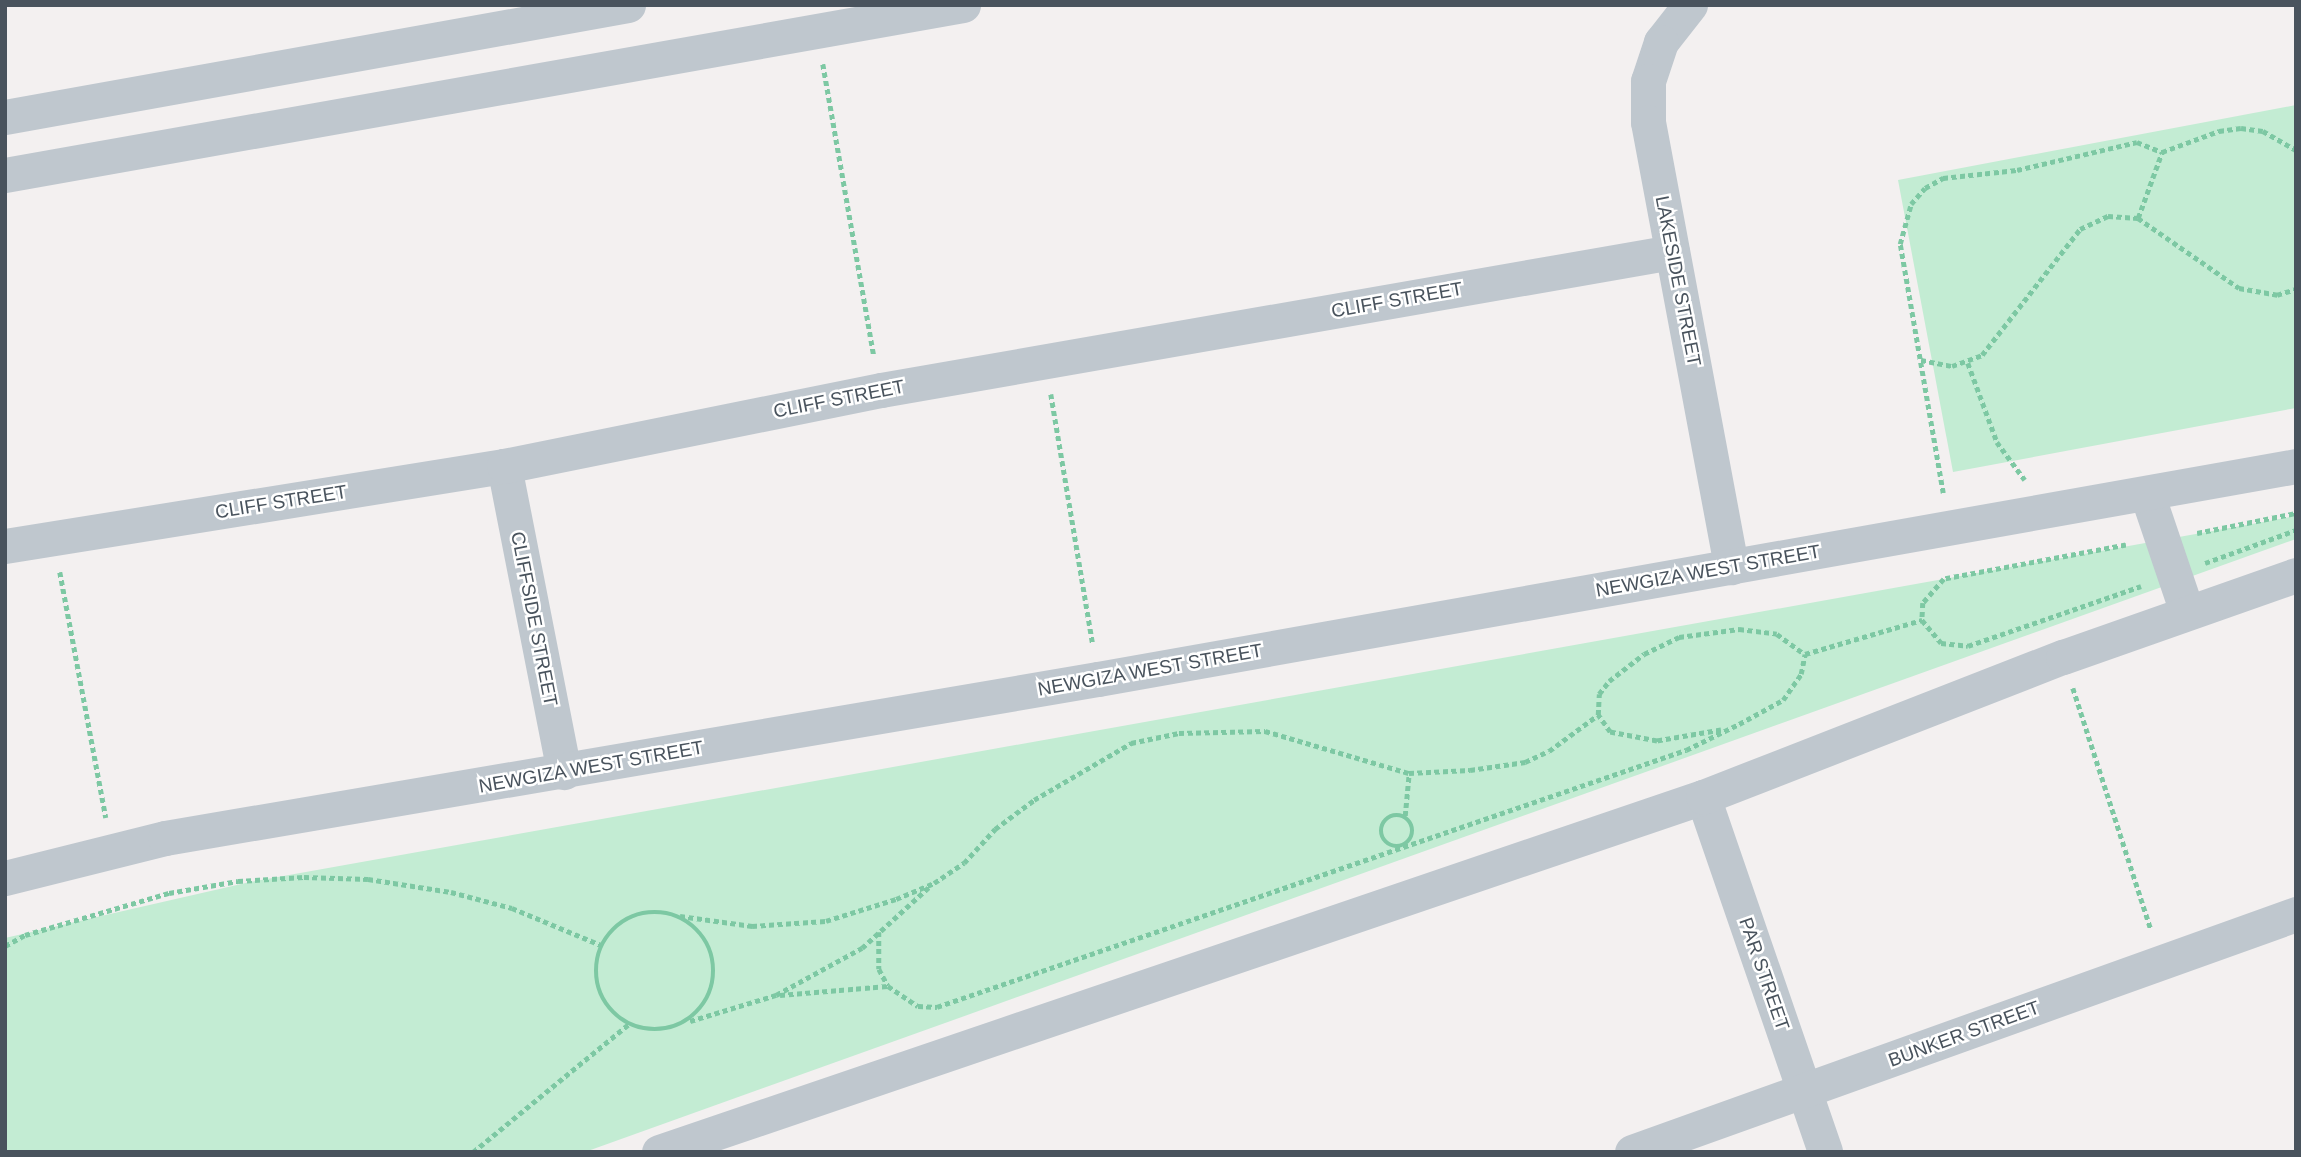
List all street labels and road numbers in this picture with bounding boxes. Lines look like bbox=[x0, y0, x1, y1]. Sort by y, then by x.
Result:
street label: LAKESIDE STREET bbox=[1650, 194, 1706, 368]
street label: CLIFF STREET bbox=[1330, 277, 1464, 323]
street label: CLIFF STREET bbox=[772, 375, 906, 423]
street label: CLIFF STREET bbox=[214, 480, 348, 524]
street label: CLIFFSIDE STREET bbox=[506, 530, 562, 708]
street label: NEWGIZA WEST STREET bbox=[1593, 540, 1823, 602]
street label: NEWGIZA WEST STREET bbox=[1035, 639, 1265, 701]
street label: NEWGIZA WEST STREET bbox=[476, 736, 706, 798]
street label: PAR STREET bbox=[1734, 915, 1794, 1033]
street label: BUNKER STREET bbox=[1885, 996, 2043, 1072]

